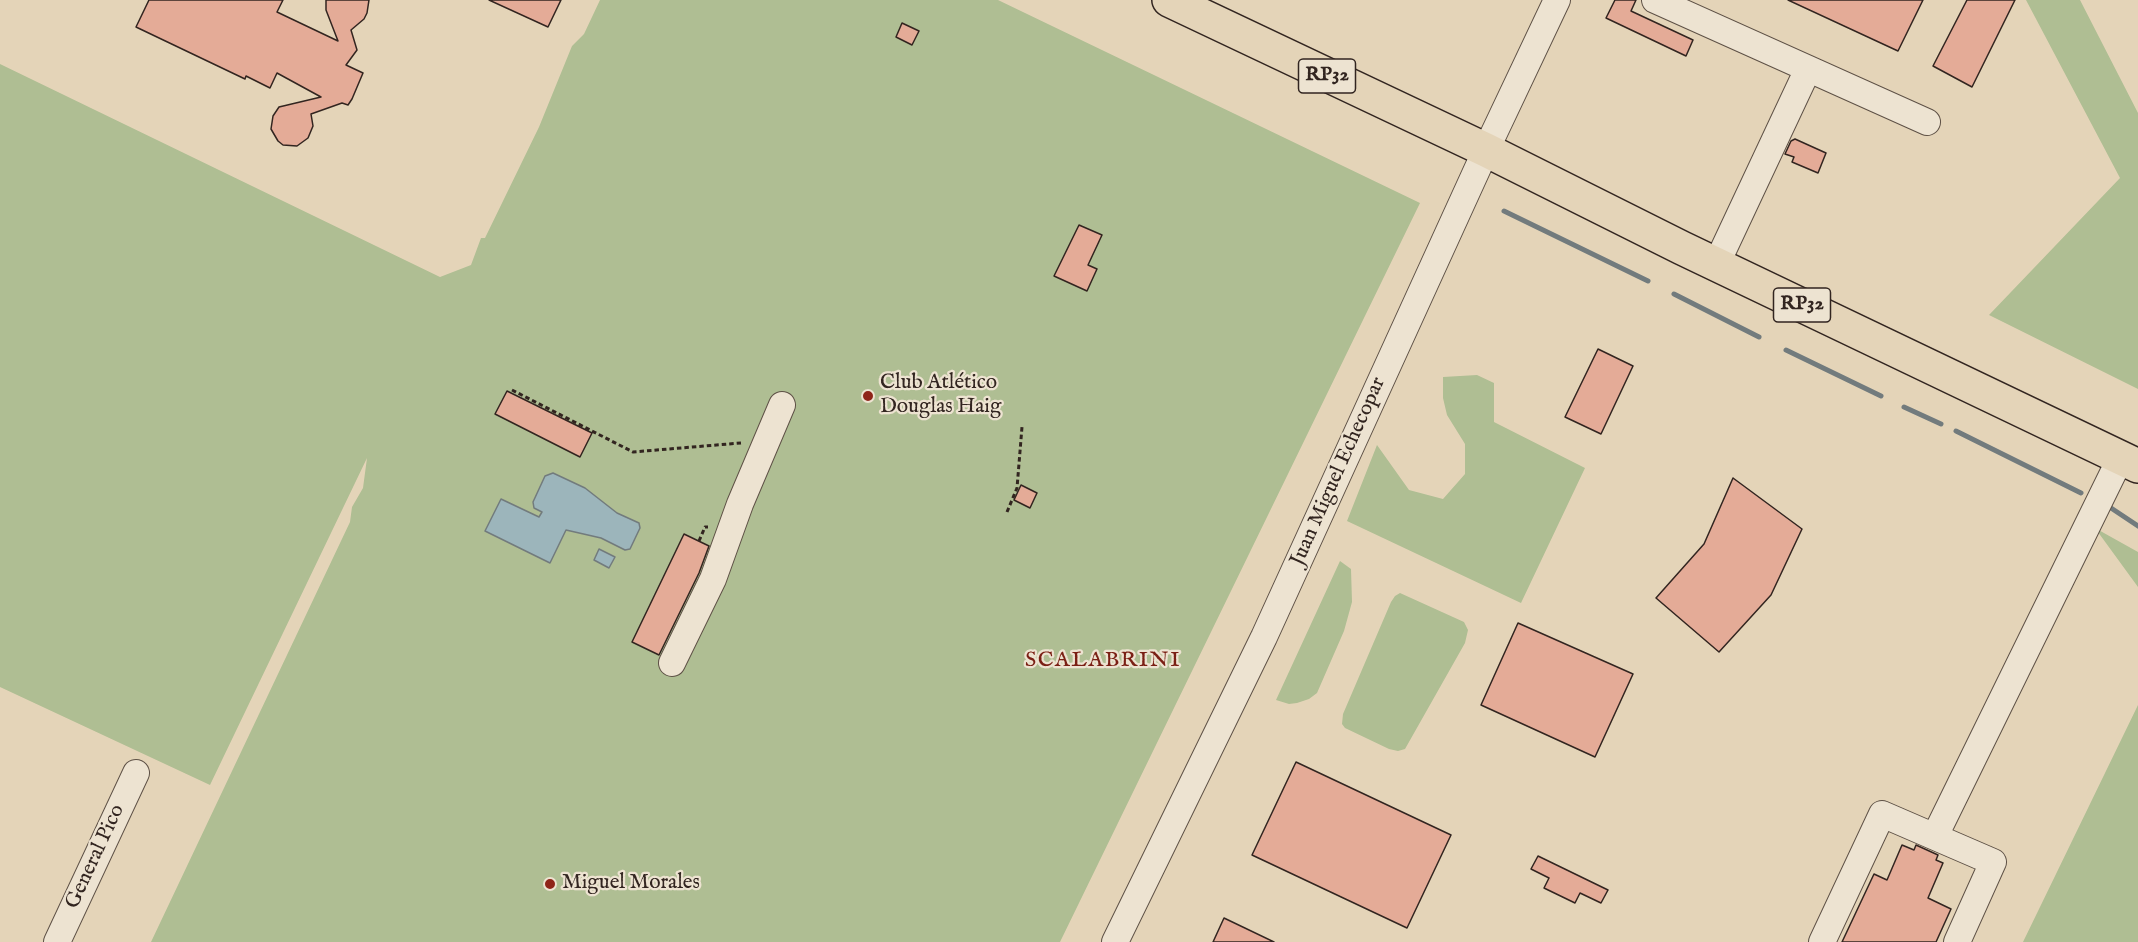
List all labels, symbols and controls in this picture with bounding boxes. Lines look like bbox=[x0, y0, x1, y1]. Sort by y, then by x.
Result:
road number: RP32 bbox=[1298, 59, 1356, 93]
road number: RP32 bbox=[1774, 288, 1830, 322]
place label: Club Atlético Douglas Haig bbox=[880, 371, 1001, 421]
street label: Juan Miguel Echecopar bbox=[1286, 374, 1392, 570]
marker: Club Atlético Douglas Haig bbox=[861, 389, 875, 403]
district label: SCALABRINI bbox=[1025, 648, 1181, 674]
street label: General Pico bbox=[61, 801, 131, 913]
place label: Miguel Morales bbox=[562, 871, 700, 897]
marker: Miguel Morales bbox=[543, 877, 557, 891]

